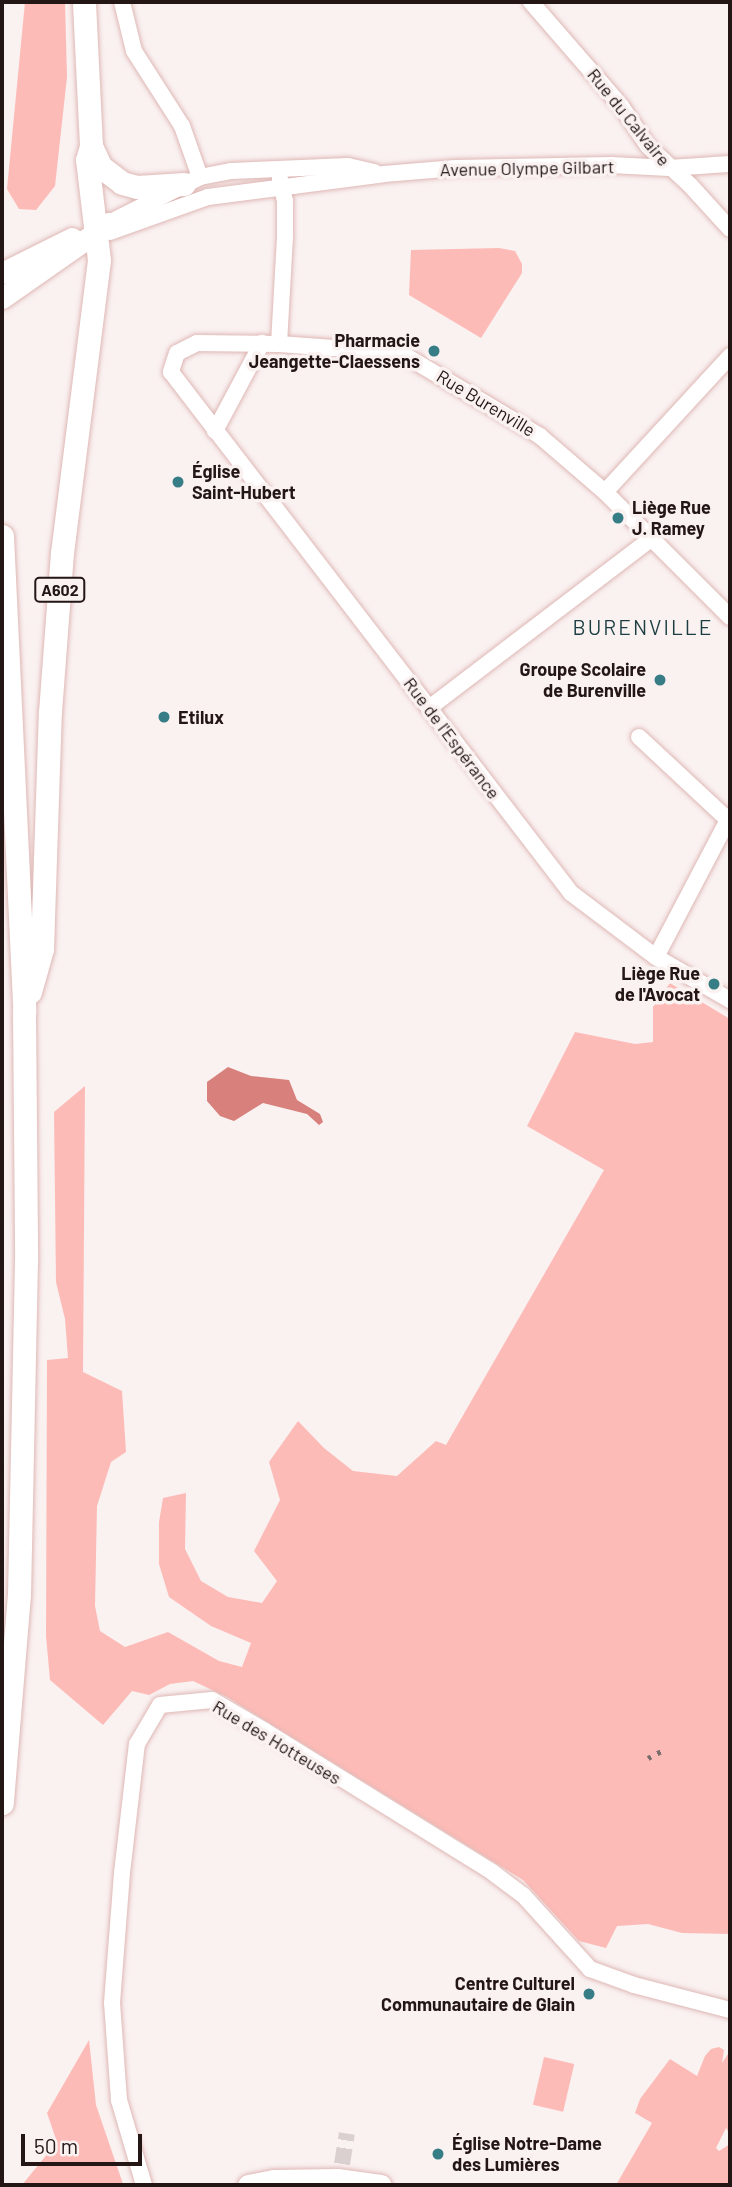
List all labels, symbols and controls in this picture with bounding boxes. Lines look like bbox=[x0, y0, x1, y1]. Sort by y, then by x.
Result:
street label: Rue du Calvaire bbox=[583, 64, 675, 170]
street label: Avenue Olympe Gilbart bbox=[440, 156, 614, 180]
place label: Pharmacie Jeangette-Claessens bbox=[249, 330, 420, 372]
marker: Pharmacie Jeangette-Claessens bbox=[426, 343, 442, 359]
street label: Rue Burenville bbox=[433, 365, 539, 441]
place label: Église Saint-Hubert bbox=[192, 461, 296, 504]
marker: Église Saint-Hubert bbox=[170, 474, 186, 490]
place label: Liège Rue J. Ramey bbox=[632, 497, 711, 540]
marker: Liège Rue J. Ramey bbox=[610, 510, 626, 526]
road number: A602 bbox=[34, 578, 86, 603]
district label: BURENVILLE bbox=[574, 614, 712, 640]
place label: Groupe Scolaire de Burenville bbox=[520, 659, 646, 702]
marker: Groupe Scolaire de Burenville bbox=[652, 672, 668, 688]
street label: Rue de l'Espérance bbox=[399, 673, 505, 803]
place label: Etilux bbox=[178, 706, 224, 728]
marker: Etilux bbox=[156, 709, 172, 725]
place label: Liège Rue de l'Avocat bbox=[615, 963, 700, 1006]
marker: Liège Rue de l'Avocat bbox=[706, 976, 722, 992]
street label: Rue des Hotteuses bbox=[209, 1695, 345, 1789]
place label: Centre Culturel Communautaire de Glain bbox=[381, 1973, 575, 2016]
marker: Centre Culturel Communautaire de Glain bbox=[581, 1986, 597, 2002]
scale bar bbox=[24, 2120, 145, 2164]
text: 50 m bbox=[34, 2133, 78, 2158]
place label: Église Notre-Dame des Lumières bbox=[452, 2133, 602, 2176]
marker: Église Notre-Dame des Lumières bbox=[430, 2146, 446, 2162]

